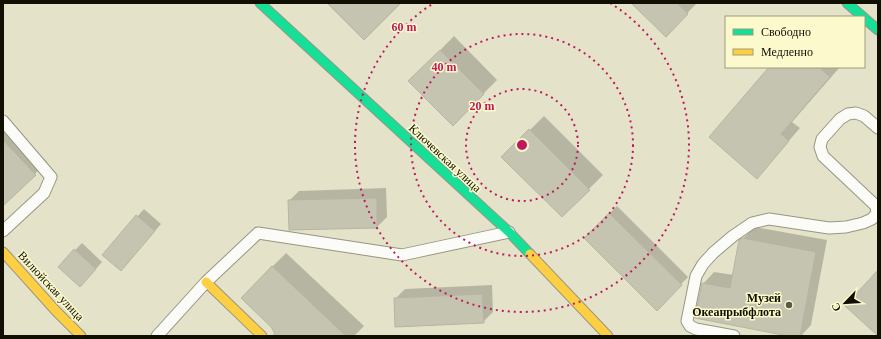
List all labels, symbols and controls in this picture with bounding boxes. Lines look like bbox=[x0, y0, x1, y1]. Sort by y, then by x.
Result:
legend bbox=[725, 16, 865, 68]
text: 60 m bbox=[392, 20, 417, 34]
text: Свободно bbox=[761, 25, 811, 39]
text: Медленно bbox=[761, 45, 813, 59]
text: 40 m bbox=[432, 60, 457, 74]
text: 20 m bbox=[470, 99, 495, 113]
street label: Ключевская улица bbox=[406, 121, 485, 196]
centre of rings bbox=[515, 138, 529, 152]
street label: Вилюйская улица bbox=[15, 248, 87, 324]
north arrow bbox=[825, 283, 865, 323]
place label: Музей Океанрыбфлота bbox=[692, 291, 781, 319]
marker: Музей Океанрыбфлота bbox=[784, 300, 794, 310]
text: С bbox=[829, 301, 843, 313]

